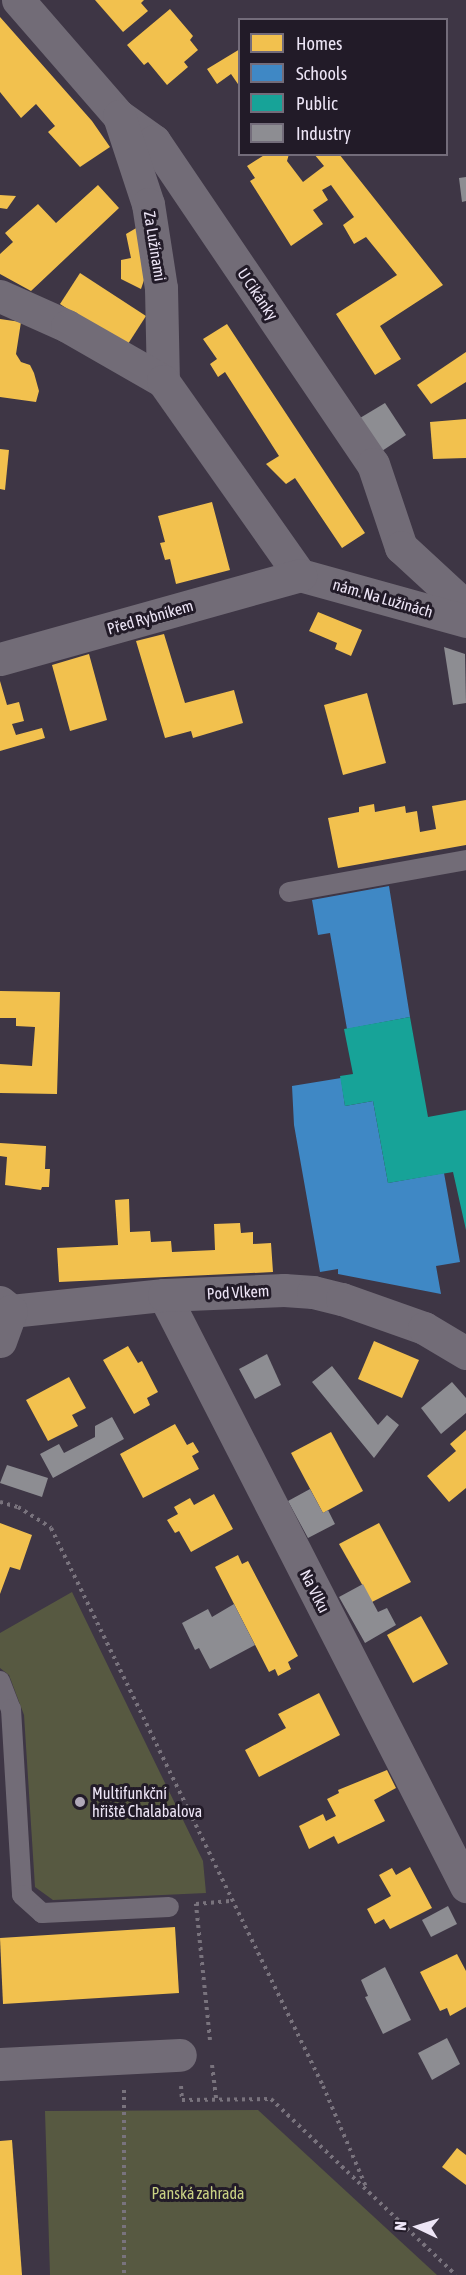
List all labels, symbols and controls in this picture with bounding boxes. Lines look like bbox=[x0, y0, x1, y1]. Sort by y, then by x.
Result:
legend bbox=[238, 18, 448, 156]
text: Homes bbox=[296, 33, 342, 54]
text: Schools bbox=[296, 63, 347, 84]
text: Public bbox=[296, 93, 338, 114]
text: Industry bbox=[296, 123, 351, 144]
street label: Za Lužinami bbox=[140, 210, 170, 282]
street label: U Cikánky bbox=[234, 264, 282, 324]
street label: nám. Na Lužinách bbox=[331, 575, 435, 621]
street label: Před Rybníkem bbox=[105, 596, 195, 638]
street label: Pod Vlkem bbox=[206, 1281, 270, 1303]
street label: Na Vlku bbox=[296, 1566, 334, 1616]
place label: Multifunkční hřiště Chalabalova bbox=[92, 1783, 202, 1821]
marker: Multifunkční hřiště Chalabalova bbox=[73, 1795, 87, 1809]
park label: Panská zahrada bbox=[152, 2183, 244, 2203]
north arrow bbox=[388, 2197, 448, 2257]
text: N bbox=[391, 2220, 409, 2231]

